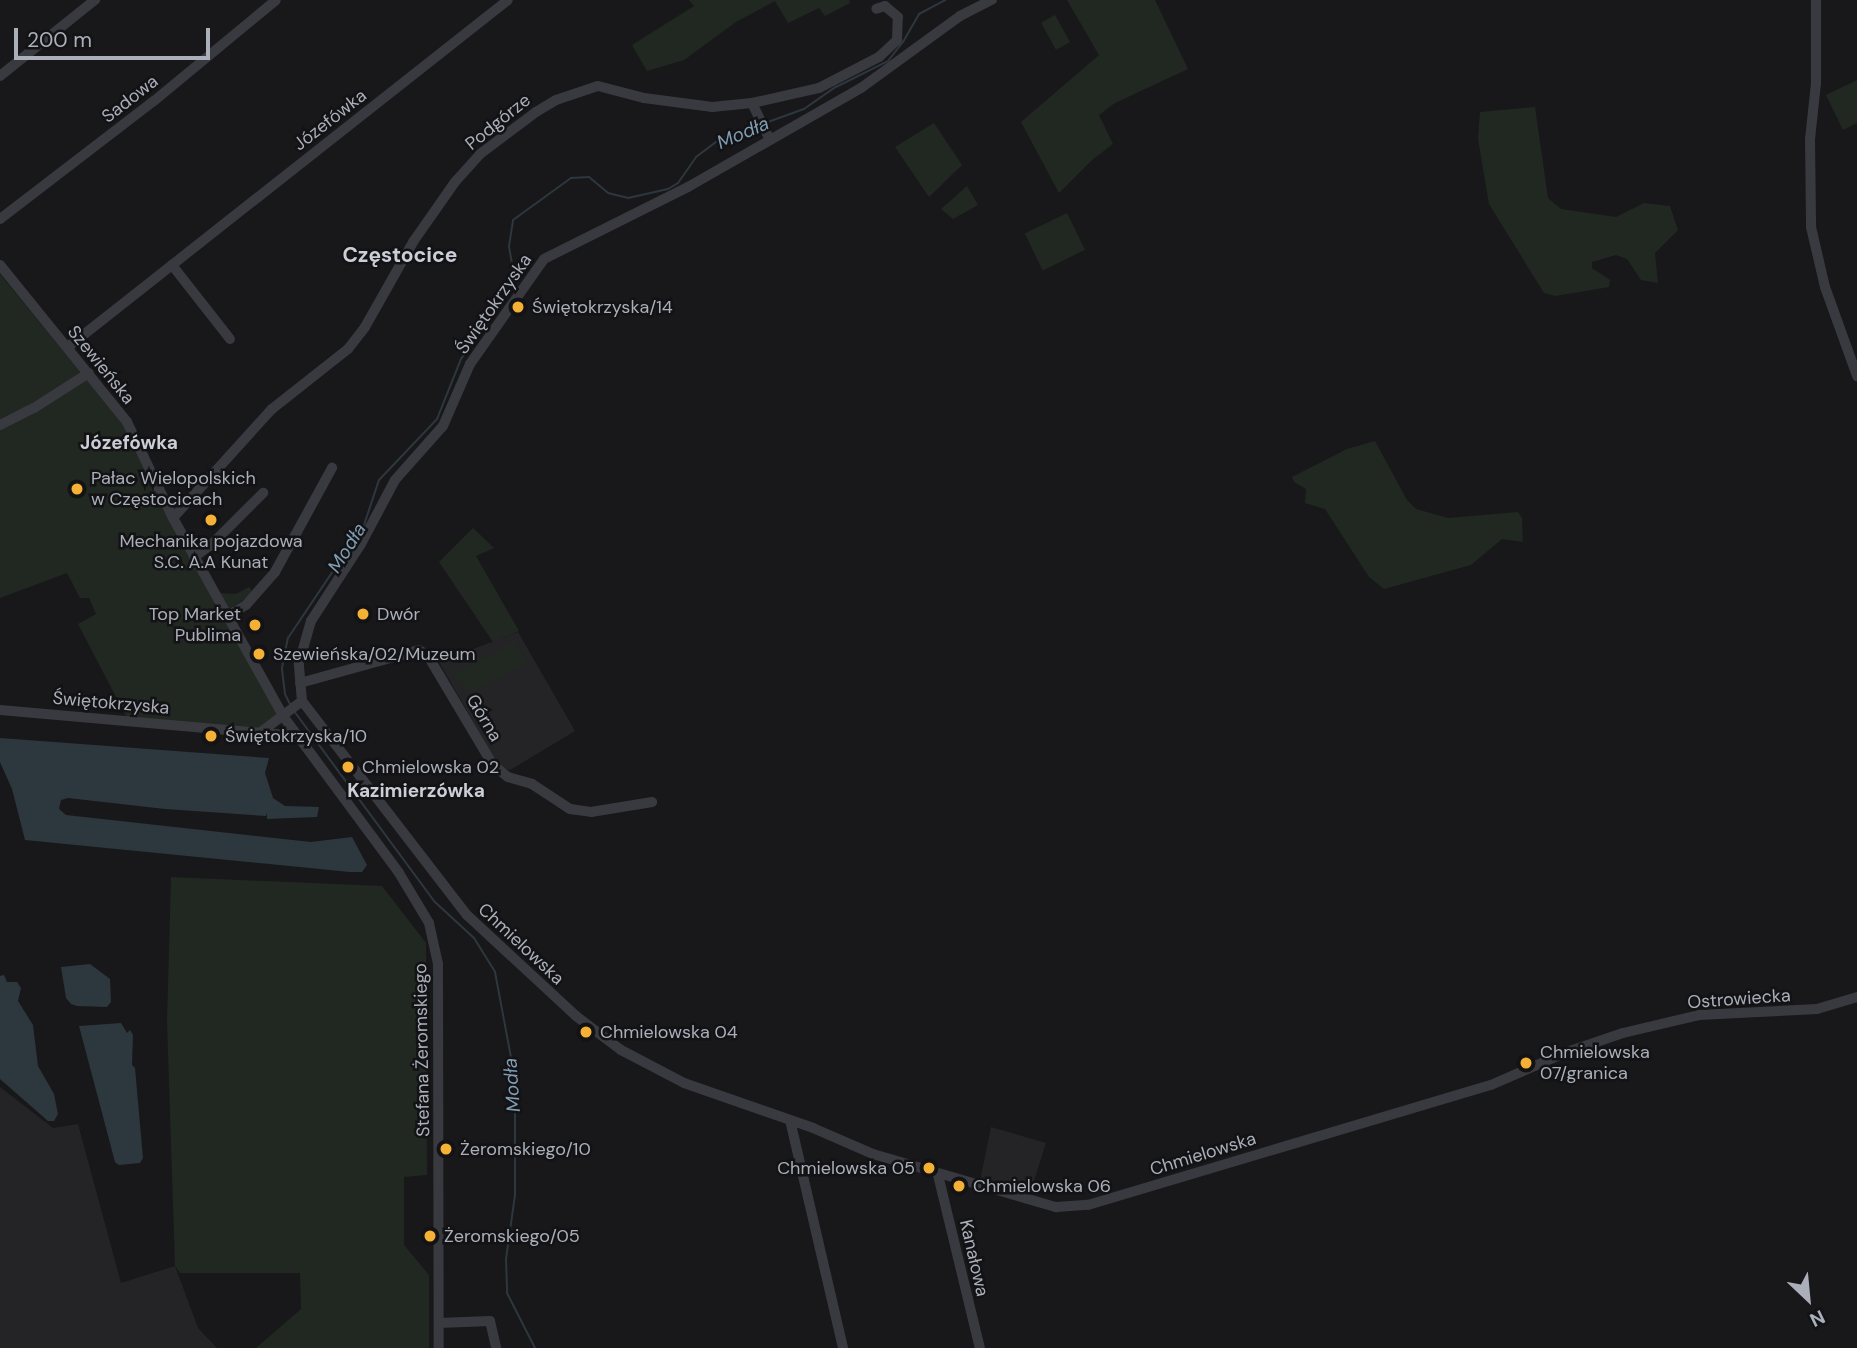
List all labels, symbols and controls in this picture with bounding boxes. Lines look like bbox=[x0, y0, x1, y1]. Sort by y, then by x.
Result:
scale bar bbox=[18, 14, 214, 58]
text: 200 m bbox=[27, 26, 92, 54]
street label: Sadowa bbox=[98, 70, 162, 128]
street label: Józefówka bbox=[289, 85, 371, 155]
street label: Podgórze bbox=[461, 89, 535, 155]
water label: Modła bbox=[714, 112, 772, 154]
district label: Częstocice bbox=[343, 242, 457, 268]
street label: Świętokrzyska bbox=[452, 250, 536, 358]
place label: Świętokrzyska/14 bbox=[532, 296, 673, 318]
marker: Świętokrzyska/14 bbox=[510, 299, 526, 315]
street label: Szewieńska bbox=[63, 321, 139, 409]
district label: Józefówka bbox=[80, 432, 178, 454]
place label: Pałac Wielopolskich w Częstocicach bbox=[91, 468, 256, 510]
marker: Pałac Wielopolskich w Częstocicach bbox=[69, 481, 85, 497]
marker: Mechanika pojazdowa S.C. A.A Kunat bbox=[203, 512, 219, 528]
water label: Modła bbox=[323, 519, 371, 577]
place label: Mechanika pojazdowa S.C. A.A Kunat bbox=[119, 531, 303, 574]
place label: Dwór bbox=[377, 603, 420, 625]
place label: Top Market Publima bbox=[149, 604, 241, 646]
marker: Dwór bbox=[355, 606, 371, 622]
marker: Top Market Publima bbox=[247, 617, 263, 633]
place label: Szewieńska/02/Muzeum bbox=[273, 643, 476, 665]
marker: Szewieńska/02/Muzeum bbox=[251, 646, 267, 662]
street label: Świętokrzyska bbox=[52, 687, 170, 719]
street label: Górna bbox=[462, 691, 506, 745]
place label: Świętokrzyska/10 bbox=[225, 725, 367, 747]
marker: Świętokrzyska/10 bbox=[203, 728, 219, 744]
place label: Chmielowska 02 bbox=[362, 756, 499, 778]
marker: Chmielowska 02 bbox=[340, 759, 356, 775]
district label: Kazimierzówka bbox=[347, 780, 485, 802]
street label: Chmielowska bbox=[474, 899, 568, 989]
street label: Stefana Żeromskiego bbox=[410, 963, 434, 1137]
street label: Ostrowiecka bbox=[1687, 985, 1791, 1013]
place label: Chmielowska 04 bbox=[600, 1021, 738, 1043]
marker: Chmielowska 04 bbox=[578, 1024, 594, 1040]
place label: Chmielowska 07/granica bbox=[1540, 1042, 1650, 1084]
marker: Chmielowska 07/granica bbox=[1518, 1055, 1534, 1071]
water label: Modła bbox=[499, 1057, 525, 1113]
street label: Chmielowska bbox=[1147, 1128, 1259, 1180]
place label: Żeromskiego/10 bbox=[460, 1138, 591, 1160]
marker: Żeromskiego/10 bbox=[438, 1141, 454, 1157]
place label: Chmielowska 05 bbox=[777, 1157, 915, 1179]
marker: Chmielowska 05 bbox=[921, 1160, 937, 1176]
place label: Chmielowska 06 bbox=[973, 1175, 1111, 1197]
marker: Chmielowska 06 bbox=[951, 1178, 967, 1194]
street label: Kanałowa bbox=[955, 1218, 993, 1298]
place label: Żeromskiego/05 bbox=[444, 1225, 580, 1247]
marker: Żeromskiego/05 bbox=[422, 1228, 438, 1244]
north arrow bbox=[1773, 1264, 1843, 1334]
text: N bbox=[1806, 1304, 1829, 1333]

